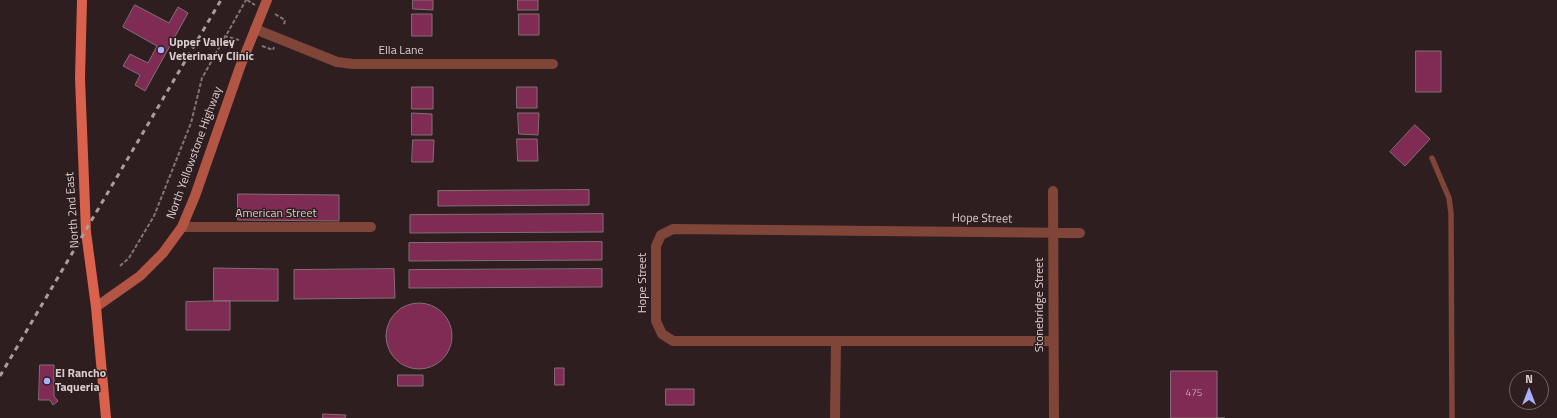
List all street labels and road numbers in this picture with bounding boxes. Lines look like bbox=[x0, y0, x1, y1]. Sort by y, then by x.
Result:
street label: Ella Lane bbox=[378, 44, 424, 58]
street label: North Yellowstone Highway bbox=[164, 85, 226, 221]
street label: North 2nd East bbox=[63, 171, 83, 249]
street label: American Street bbox=[235, 207, 317, 221]
street label: Hope Street bbox=[952, 211, 1012, 227]
street label: Hope Street bbox=[636, 253, 650, 313]
street label: Stonebridge Street bbox=[1033, 258, 1047, 352]

